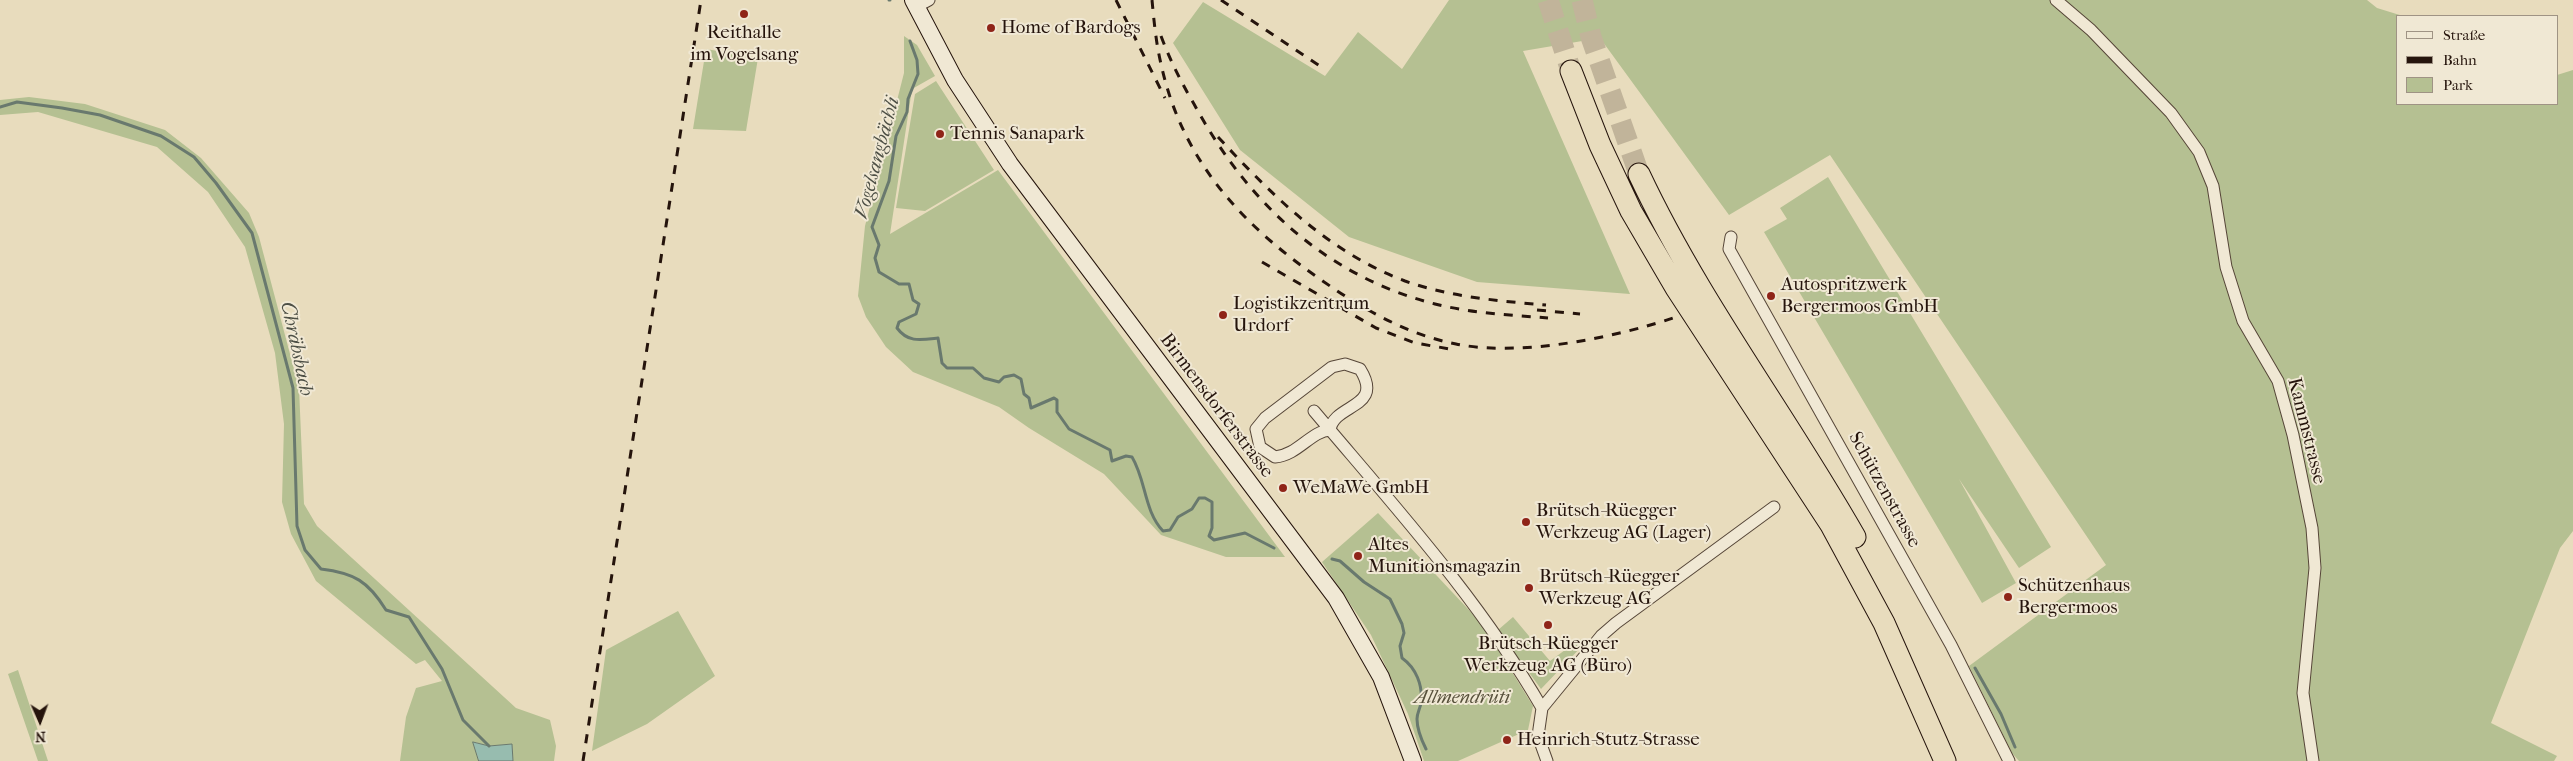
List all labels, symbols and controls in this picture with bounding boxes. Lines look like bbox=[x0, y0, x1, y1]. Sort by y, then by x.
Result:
marker: Reithalle im Vogelsang bbox=[738, 8, 750, 20]
legend bbox=[2396, 15, 2558, 105]
place label: Home of Bardogs bbox=[1001, 17, 1140, 39]
place label: Reithalle im Vogelsang bbox=[690, 22, 798, 66]
marker: Home of Bardogs bbox=[985, 22, 997, 34]
text: Straße bbox=[2443, 26, 2485, 44]
text: Bahn bbox=[2443, 51, 2477, 69]
text: Park bbox=[2443, 76, 2473, 94]
water label: Vogelsangbächli bbox=[850, 95, 906, 221]
place label: Tennis Sanapark bbox=[950, 123, 1085, 145]
marker: Tennis Sanapark bbox=[934, 128, 946, 140]
place label: Autospritzwerk Bergermoos GmbH bbox=[1781, 274, 1938, 318]
marker: Autospritzwerk Bergermoos GmbH bbox=[1765, 290, 1777, 302]
place label: Logistikzentrum Urdorf bbox=[1233, 293, 1369, 337]
water label: Chräbsbach bbox=[274, 300, 318, 398]
marker: Logistikzentrum Urdorf bbox=[1217, 309, 1229, 321]
street label: Birmensdorferstrasse bbox=[1154, 329, 1278, 483]
street label: Kammstrasse bbox=[2282, 376, 2330, 486]
street label: Schützenstrasse bbox=[1843, 428, 1925, 552]
place label: WeMaWe GmbH bbox=[1293, 477, 1429, 499]
marker: WeMaWe GmbH bbox=[1277, 482, 1289, 494]
place label: Brütsch-Rüegger Werkzeug AG (Lager) bbox=[1536, 500, 1711, 544]
marker: Brütsch-Rüegger Werkzeug AG (Lager) bbox=[1520, 516, 1532, 528]
place label: Altes Munitionsmagazin bbox=[1368, 534, 1521, 578]
marker: Altes Munitionsmagazin bbox=[1352, 550, 1364, 562]
place label: Brütsch-Rüegger Werkzeug AG bbox=[1539, 566, 1679, 610]
place label: Schützenhaus Bergermoos bbox=[2018, 575, 2130, 619]
marker: Brütsch-Rüegger Werkzeug AG bbox=[1523, 582, 1535, 594]
marker: Schützenhaus Bergermoos bbox=[2002, 591, 2014, 603]
marker: Brütsch-Rüegger Werkzeug AG (Büro) bbox=[1542, 619, 1554, 631]
place label: Brütsch-Rüegger Werkzeug AG (Büro) bbox=[1464, 633, 1632, 677]
park label: Allmendrüti bbox=[1414, 687, 1510, 709]
north arrow bbox=[15, 696, 65, 746]
text: N bbox=[35, 728, 46, 745]
place label: Heinrich-Stutz-Strasse bbox=[1517, 729, 1700, 751]
marker: Heinrich-Stutz-Strasse bbox=[1501, 734, 1513, 746]

